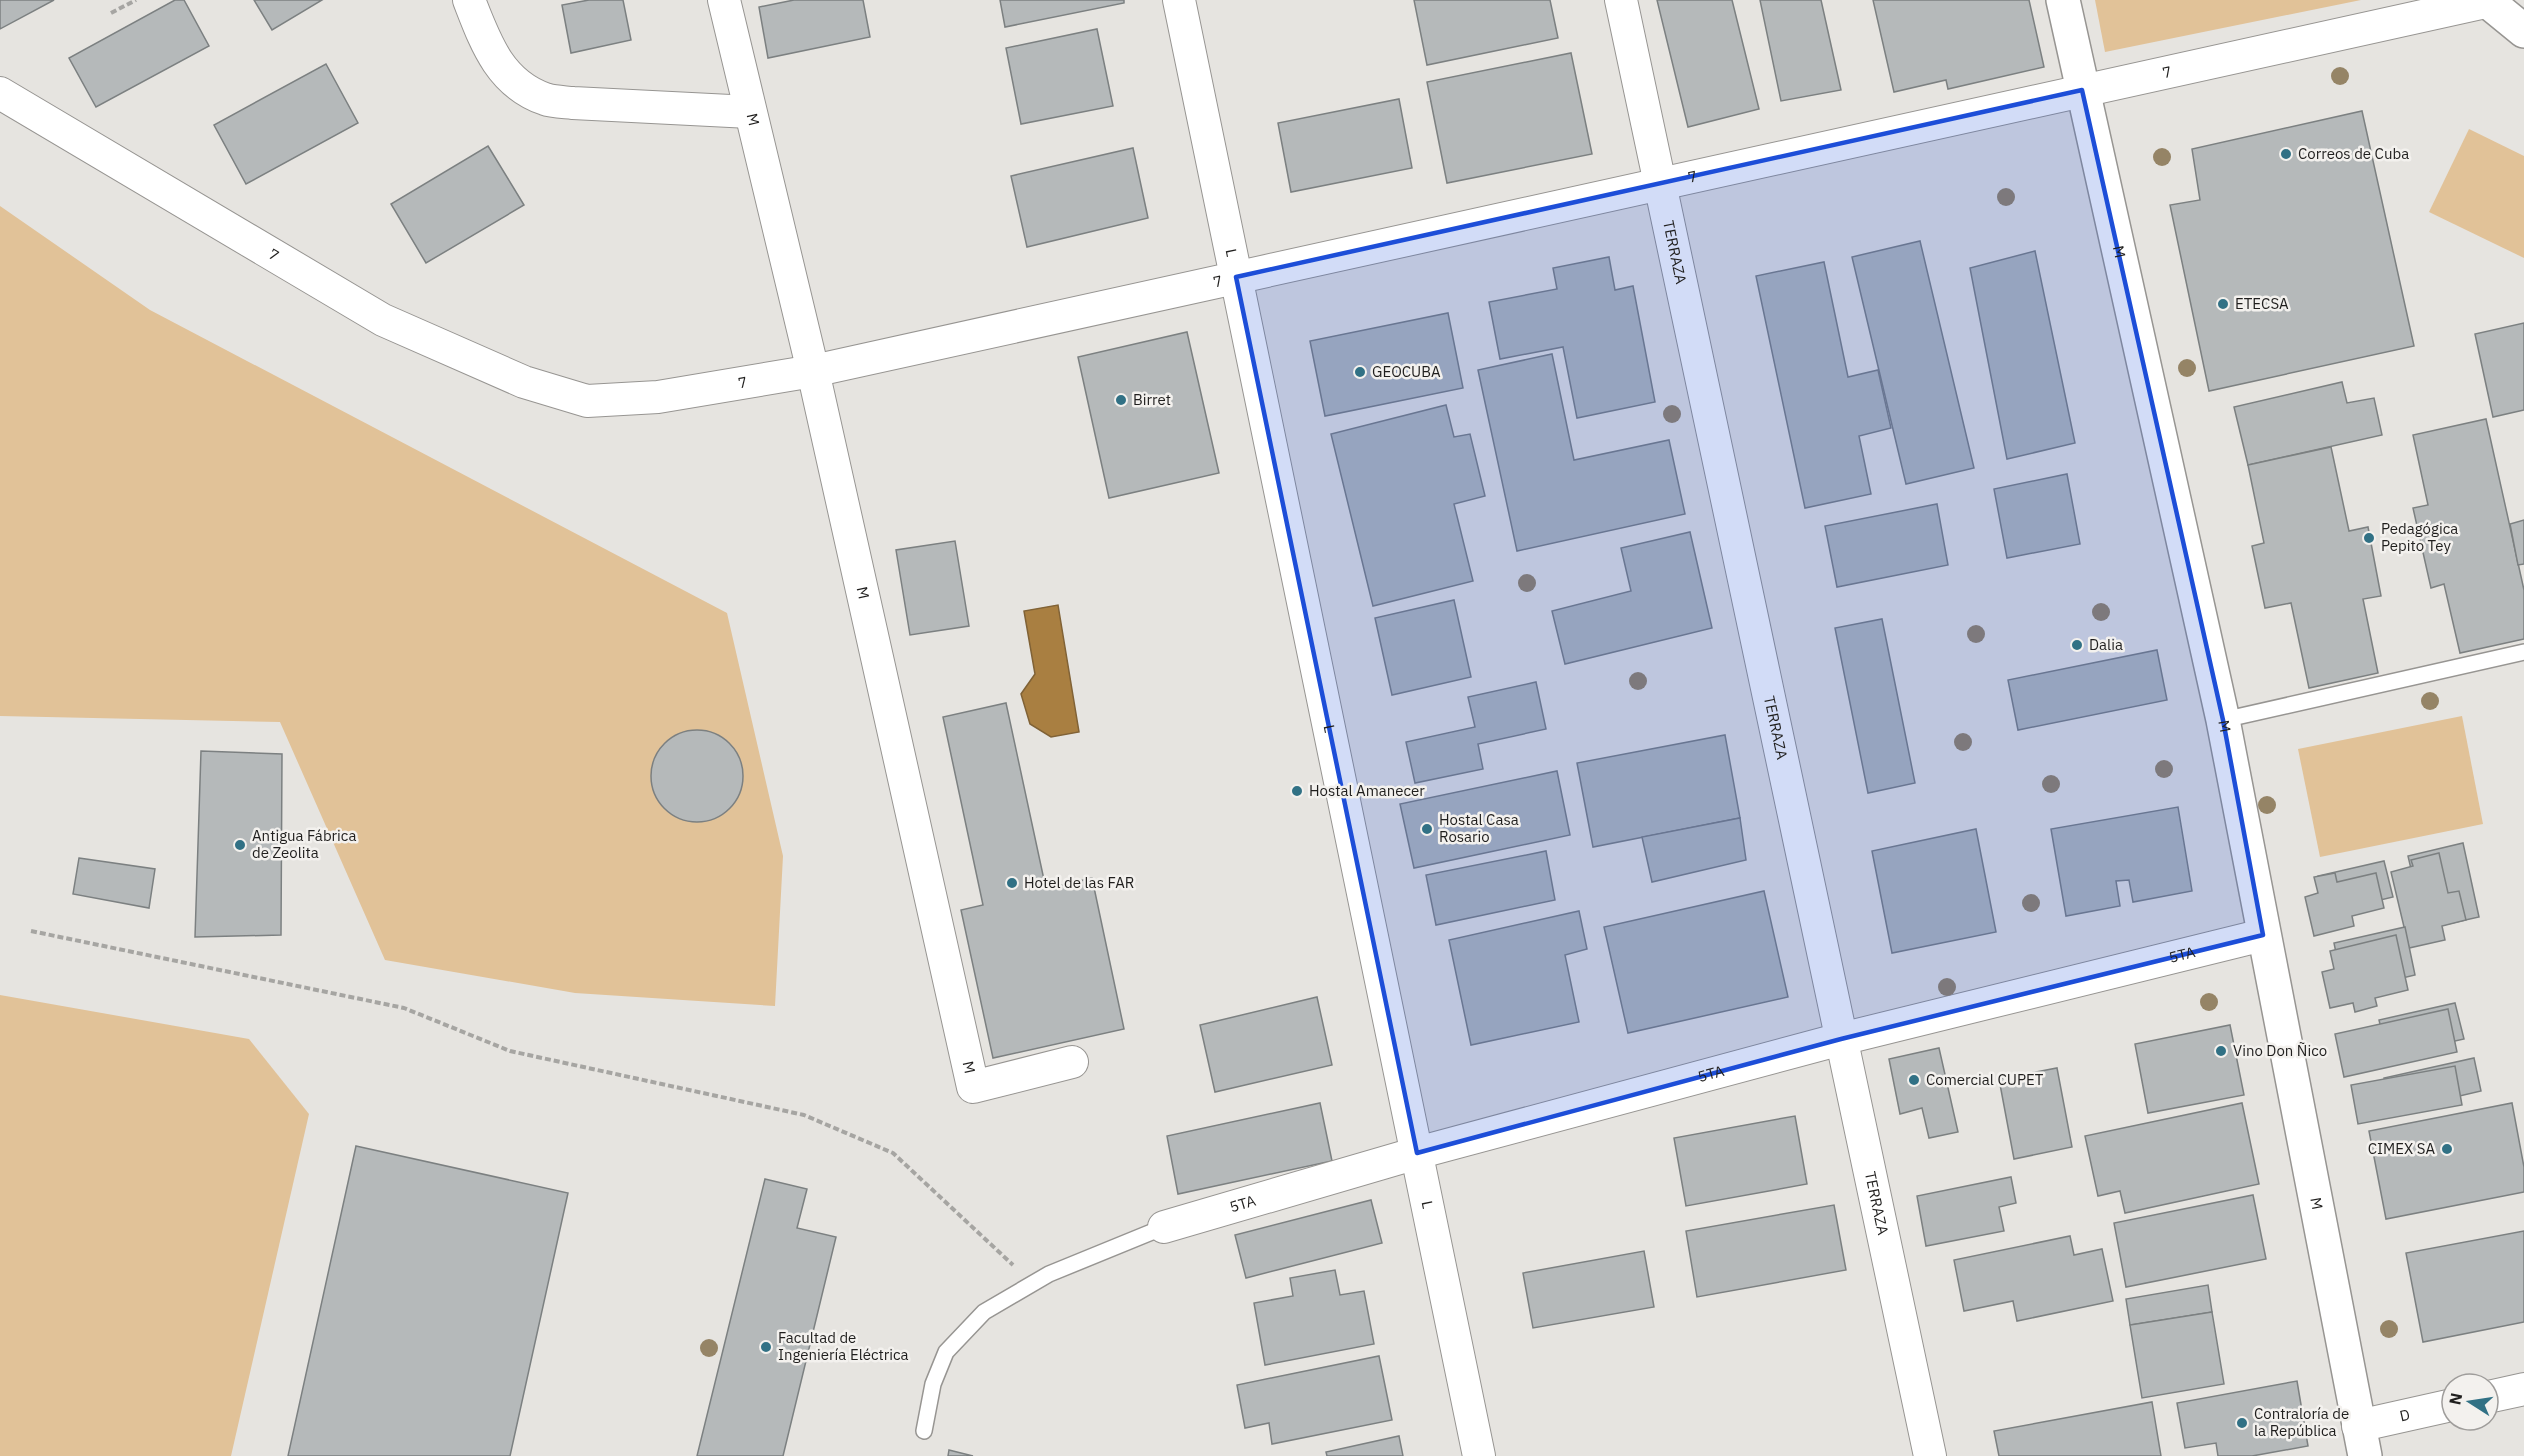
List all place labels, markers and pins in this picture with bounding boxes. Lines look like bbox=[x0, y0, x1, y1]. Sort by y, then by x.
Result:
place label: Correos de Cuba bbox=[2298, 144, 2409, 163]
marker: Correos de Cuba bbox=[2279, 147, 2293, 161]
place label: ETECSA bbox=[2235, 294, 2289, 313]
marker: ETECSA bbox=[2216, 297, 2230, 311]
place label: GEOCUBA bbox=[1372, 362, 1441, 381]
marker: GEOCUBA bbox=[1353, 365, 1367, 379]
place label: Birret bbox=[1133, 390, 1171, 409]
marker: Birret bbox=[1114, 393, 1128, 407]
place label: Pedagógica Pepito Tey bbox=[2381, 519, 2458, 555]
marker: Pedagógica Pepito Tey bbox=[2362, 531, 2376, 545]
place label: Dalia bbox=[2089, 635, 2123, 654]
marker: Dalia bbox=[2070, 638, 2084, 652]
place label: Hostal Amanecer bbox=[1309, 781, 1425, 800]
marker: Hostal Amanecer bbox=[1290, 784, 1304, 798]
place label: Hostal Casa Rosario bbox=[1439, 810, 1519, 846]
marker: Hostal Casa Rosario bbox=[1420, 822, 1434, 836]
place label: Antigua Fábrica de Zeolita bbox=[252, 826, 356, 862]
marker: Antigua Fábrica de Zeolita bbox=[233, 838, 247, 852]
place label: Hotel de las FAR bbox=[1024, 873, 1134, 892]
marker: Hotel de las FAR bbox=[1005, 876, 1019, 890]
place label: Vino Don Ñico bbox=[2233, 1041, 2327, 1060]
marker: Vino Don Ñico bbox=[2214, 1044, 2228, 1058]
place label: Comercial CUPET bbox=[1926, 1070, 2044, 1089]
marker: Comercial CUPET bbox=[1907, 1073, 1921, 1087]
place label: CIMEX SA bbox=[2368, 1139, 2435, 1158]
marker: CIMEX SA bbox=[2440, 1142, 2454, 1156]
place label: Facultad de Ingeniería Eléctrica bbox=[778, 1328, 909, 1364]
marker: Facultad de Ingeniería Eléctrica bbox=[759, 1340, 773, 1354]
place label: Contraloría de la República bbox=[2254, 1404, 2349, 1440]
marker: Contraloría de la República bbox=[2235, 1416, 2249, 1430]

